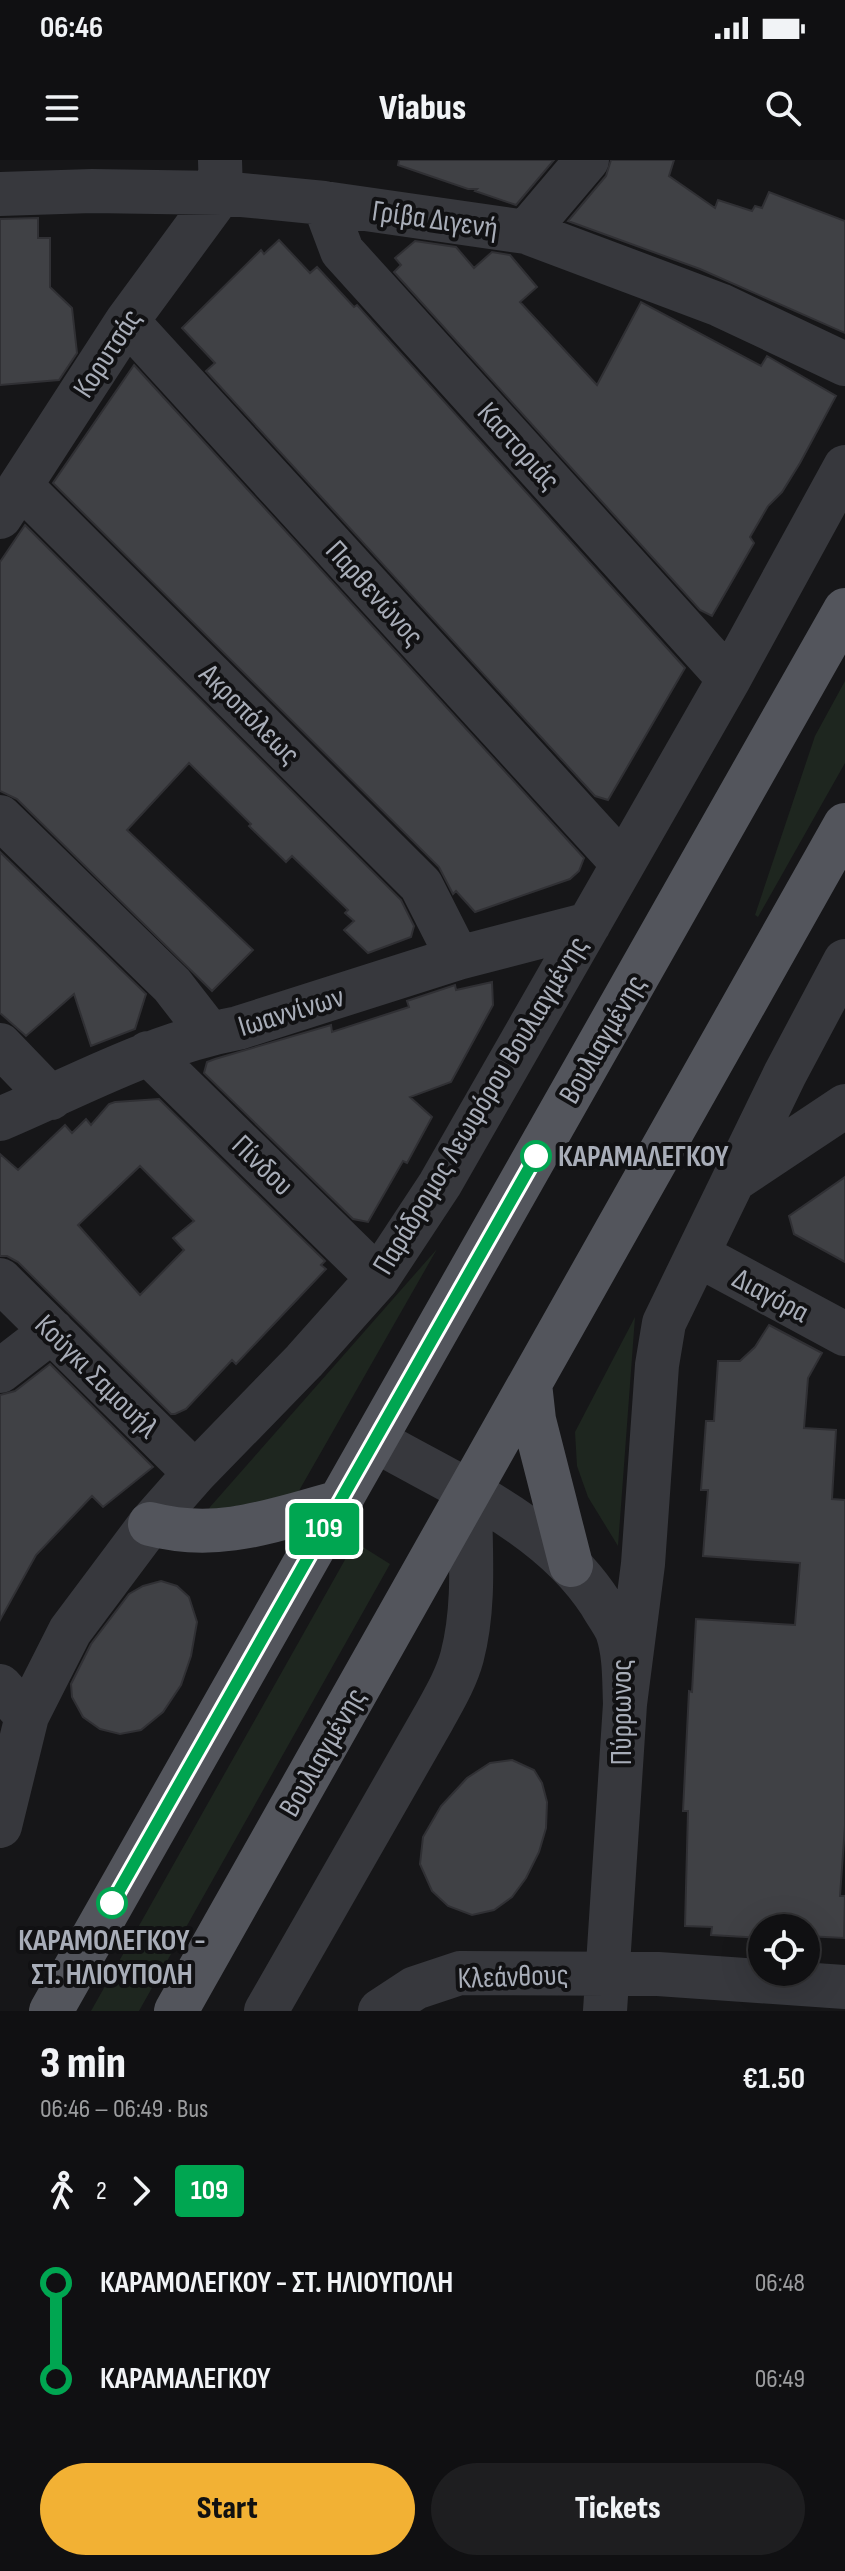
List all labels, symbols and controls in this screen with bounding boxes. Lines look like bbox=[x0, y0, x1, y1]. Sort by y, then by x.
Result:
text: 06:46 bbox=[40, 10, 103, 46]
icon: menu bbox=[40, 86, 84, 130]
icon: search bbox=[761, 86, 805, 130]
text: Viabus bbox=[379, 87, 466, 130]
street label: Γρίβα Διγενή bbox=[370, 193, 500, 247]
street label: Κορυτσάς bbox=[66, 302, 150, 405]
street label: Καστοριάς bbox=[469, 395, 567, 498]
street label: Παρθενώνος bbox=[317, 533, 431, 654]
street label: Ακροπόλεως bbox=[191, 656, 307, 773]
street label: Παράδρομος Λεωφόρου Βουλιαγμένης bbox=[365, 930, 596, 1281]
street label: Βουλιαγμένης bbox=[552, 969, 654, 1110]
street label: Ιωαννίνων bbox=[234, 979, 349, 1045]
street label: Πίνδου bbox=[224, 1128, 301, 1204]
place label: ΚΑΡΑΜΑΛΕΓΚΟΥ bbox=[558, 1139, 729, 1175]
marker: ΚΑΡΑΜΑΛΕΓΚΟΥ bbox=[521, 1141, 551, 1171]
street label: Διαγόρα bbox=[726, 1261, 815, 1331]
street label: Κούγκι Σαμουήλ bbox=[27, 1307, 166, 1446]
line badge: 109 bbox=[278, 1503, 370, 1555]
text: 109 bbox=[305, 1512, 343, 1545]
street label: Πύρρωνος bbox=[604, 1659, 640, 1765]
street label: Βουλιαγμένης bbox=[272, 1682, 374, 1823]
marker: ΚΑΡΑΜΟΛΕΓΚΟΥ - ΣΤ. ΗΛΙΟΥΠΟΛΗ bbox=[97, 1888, 127, 1918]
map controls bbox=[748, 1914, 820, 1986]
button: locate bbox=[748, 1914, 820, 1986]
place label: ΚΑΡΑΜΟΛΕΓΚΟΥ - ΣΤ. ΗΛΙΟΥΠΟΛΗ bbox=[18, 1923, 206, 1993]
street label: Κλεάνθους bbox=[457, 1957, 569, 1997]
text: 3 min bbox=[40, 2037, 126, 2090]
text: €1.50 bbox=[743, 2061, 805, 2097]
text: 06:46 – 06:49 · Bus bbox=[40, 2094, 208, 2125]
icon: walk bbox=[40, 2169, 84, 2213]
icon: forward bbox=[119, 2169, 163, 2213]
text: 109 bbox=[191, 2174, 228, 2207]
text: 2 bbox=[96, 2176, 107, 2207]
text: ΚΑΡΑΜΟΛΕΓΚΟΥ - ΣΤ. ΗΛΙΟΥΠΟΛΗ bbox=[100, 2265, 453, 2301]
text: 06:48 bbox=[755, 2268, 805, 2299]
text: ΚΑΡΑΜΑΛΕΓΚΟΥ bbox=[100, 2361, 271, 2397]
text: 06:49 bbox=[755, 2364, 805, 2395]
button: Start bbox=[40, 2463, 415, 2555]
button: Tickets bbox=[431, 2463, 805, 2555]

